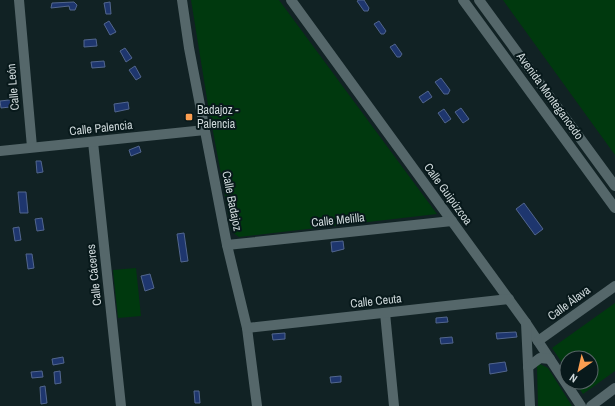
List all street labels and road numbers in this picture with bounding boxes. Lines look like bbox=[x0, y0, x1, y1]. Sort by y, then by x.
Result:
street label: Avenida Montegancedo bbox=[512, 49, 587, 143]
street label: Calle León bbox=[3, 63, 23, 111]
street label: Calle Palencia bbox=[69, 117, 134, 139]
street label: Calle Guipúzcoa bbox=[420, 160, 476, 229]
street label: Calle Badajoz bbox=[218, 170, 246, 232]
street label: Calle Melilla bbox=[311, 209, 366, 231]
street label: Calle Cáceres bbox=[83, 243, 105, 307]
street label: Calle Álava bbox=[544, 282, 594, 324]
street label: Calle Ceuta bbox=[350, 290, 403, 312]

